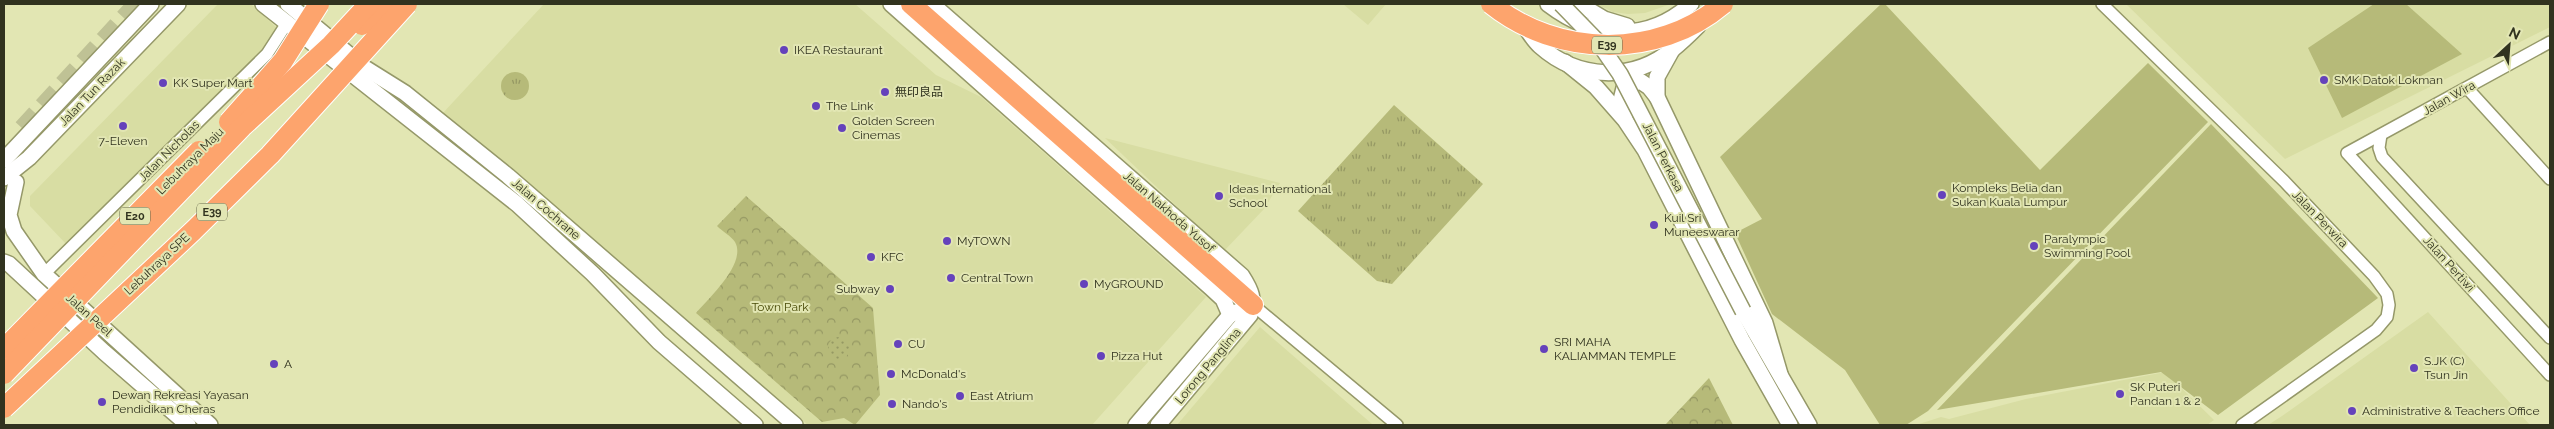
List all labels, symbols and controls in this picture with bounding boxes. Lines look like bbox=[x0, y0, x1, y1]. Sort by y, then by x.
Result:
north arrow bbox=[2484, 20, 2534, 70]
text: N bbox=[2506, 24, 2523, 43]
road number: E39 bbox=[1592, 36, 1622, 54]
place label: IKEA Restaurant bbox=[794, 43, 883, 57]
marker: IKEA Restaurant bbox=[778, 44, 790, 56]
street label: Jalan Tun Razak bbox=[56, 55, 128, 129]
place label: SMK Datok Lokman bbox=[2334, 73, 2443, 87]
marker: SMK Datok Lokman bbox=[2318, 74, 2330, 86]
place label: KK Super Mart bbox=[173, 76, 252, 90]
marker: KK Super Mart bbox=[157, 77, 169, 89]
street label: Jalan Wira bbox=[2420, 78, 2478, 118]
place label: 無印良品 bbox=[895, 85, 943, 99]
marker: 無印良品 bbox=[879, 86, 891, 98]
place label: The Link bbox=[826, 99, 874, 113]
marker: The Link bbox=[810, 100, 822, 112]
place label: Golden Screen Cinemas bbox=[852, 114, 935, 142]
street label: Jalan Nicholas bbox=[136, 118, 202, 184]
marker: 7-Eleven bbox=[117, 120, 129, 132]
street label: Jalan Perkasa bbox=[1640, 120, 1686, 194]
marker: Golden Screen Cinemas bbox=[836, 122, 848, 134]
street label: Lebuhraya Maju bbox=[154, 125, 226, 197]
place label: 7-Eleven bbox=[99, 134, 147, 148]
street label: Jalan Nakhoda Yusof bbox=[1121, 169, 1218, 256]
street label: Jalan Cochrane bbox=[509, 176, 583, 242]
place label: Kompleks Belia dan Sukan Kuala Lumpur bbox=[1952, 181, 2068, 209]
place label: Ideas International School bbox=[1229, 182, 1332, 210]
street label: Jalan Perwira bbox=[2289, 188, 2351, 250]
marker: Kompleks Belia dan Sukan Kuala Lumpur bbox=[1936, 189, 1948, 201]
marker: Ideas International School bbox=[1213, 190, 1225, 202]
road number: E39 bbox=[197, 203, 227, 220]
road number: E20 bbox=[120, 208, 150, 225]
place label: Kuil Sri Muneeswarar bbox=[1664, 211, 1740, 239]
marker: Kuil Sri Muneeswarar bbox=[1648, 219, 1660, 231]
street label: Lebuhraya SPE bbox=[122, 230, 192, 298]
place label: Paralympic Swimming Pool bbox=[2044, 232, 2131, 260]
street label: Jalan Pertiwi bbox=[2420, 233, 2478, 295]
place label: MyTOWN bbox=[957, 234, 1011, 248]
marker: MyTOWN bbox=[941, 235, 953, 247]
marker: Paralympic Swimming Pool bbox=[2028, 240, 2040, 252]
place label: KFC bbox=[881, 250, 904, 264]
marker: KFC bbox=[865, 251, 877, 263]
place label: Central Town bbox=[961, 271, 1033, 285]
marker: Central Town bbox=[945, 272, 957, 284]
place label: MyGROUND bbox=[1094, 277, 1164, 291]
marker: MyGROUND bbox=[1078, 278, 1090, 290]
place label: Subway bbox=[836, 282, 880, 296]
marker: Subway bbox=[884, 283, 896, 295]
street label: Jalan Peel bbox=[63, 291, 115, 340]
park label: Town Park bbox=[751, 300, 809, 314]
street label: Lorong Panglima bbox=[1172, 325, 1244, 407]
place label: SRI MAHA KALIAMMAN TEMPLE bbox=[1554, 335, 1676, 363]
place label: CU bbox=[908, 337, 925, 351]
marker: CU bbox=[892, 338, 904, 350]
marker: SRI MAHA KALIAMMAN TEMPLE bbox=[1538, 343, 1550, 355]
place label: Pizza Hut bbox=[1111, 349, 1163, 363]
marker: Pizza Hut bbox=[1095, 350, 1107, 362]
place label: S.JK (C) Tsun Jin bbox=[2424, 354, 2468, 382]
place label: A bbox=[284, 357, 292, 371]
marker: A bbox=[268, 358, 280, 370]
marker: S.JK (C) Tsun Jin bbox=[2408, 362, 2420, 374]
place label: McDonald's bbox=[901, 367, 966, 381]
marker: McDonald's bbox=[885, 368, 897, 380]
place label: SK Puteri Pandan 1 & 2 bbox=[2130, 380, 2201, 408]
place label: Dewan Rekreasi Yayasan Pendidikan Cheras bbox=[112, 388, 249, 416]
marker: SK Puteri Pandan 1 & 2 bbox=[2114, 388, 2126, 400]
place label: East Atrium bbox=[970, 389, 1033, 403]
marker: East Atrium bbox=[954, 390, 966, 402]
marker: Dewan Rekreasi Yayasan Pendidikan Cheras bbox=[96, 396, 108, 408]
place label: Nando's bbox=[902, 397, 947, 411]
marker: Nando's bbox=[886, 398, 898, 410]
place label: Administrative & Teachers Office bbox=[2362, 404, 2539, 418]
marker: Administrative & Teachers Office bbox=[2346, 405, 2358, 417]

